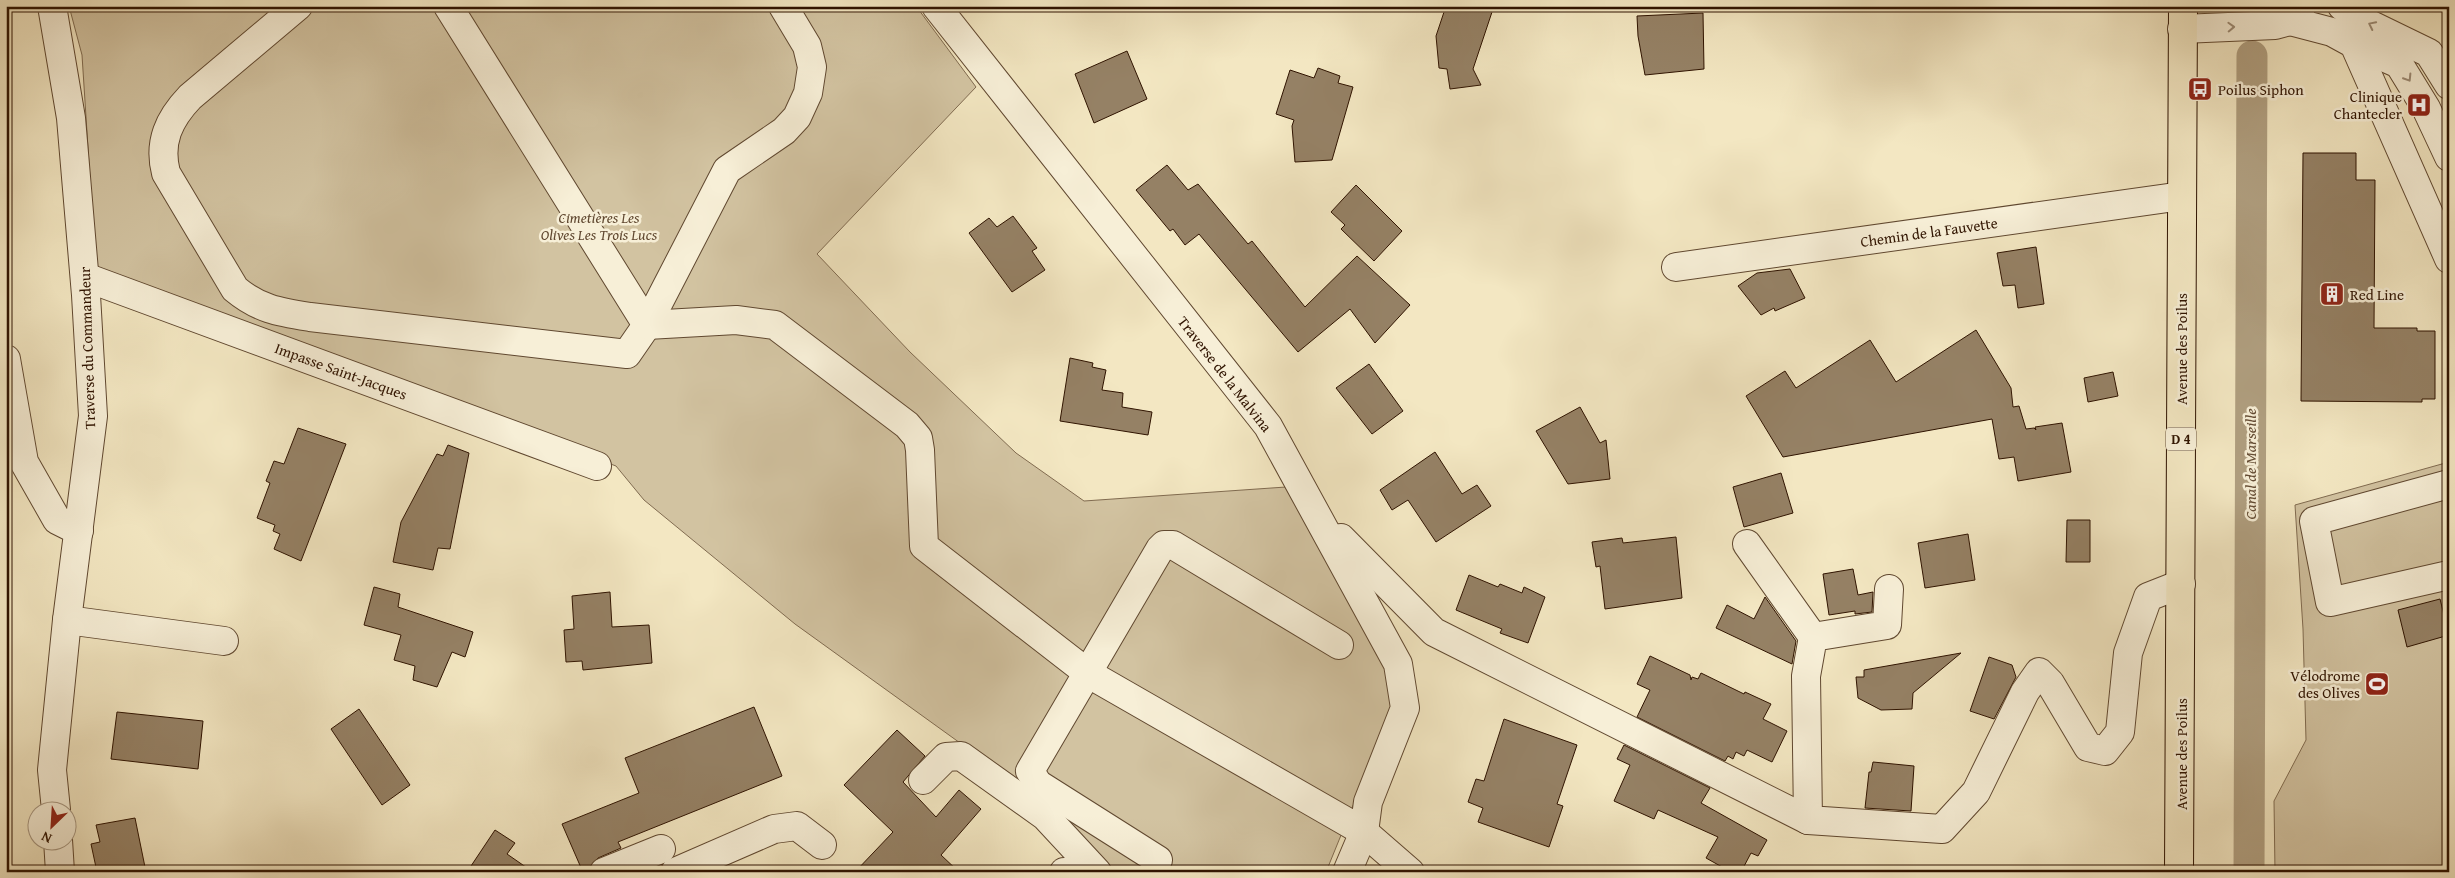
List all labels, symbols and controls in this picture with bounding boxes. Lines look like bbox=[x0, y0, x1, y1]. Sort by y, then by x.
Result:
one-way arrow bbox=[2227, 21, 2235, 32]
one-way arrow bbox=[2368, 21, 2377, 31]
one-way arrow bbox=[2401, 73, 2411, 82]
bus stop icon: Poilus Siphon bbox=[2187, 76, 2213, 102]
place label: Poilus Siphon bbox=[2218, 79, 2304, 100]
place label: Clinique Chantecler bbox=[2334, 86, 2402, 124]
hospital icon: Clinique Chantecler bbox=[2406, 92, 2432, 118]
park label: Cimetières Les Olives Les Trois Lucs bbox=[541, 207, 658, 245]
street label: Chemin de la Fauvette bbox=[1859, 212, 1999, 252]
street label: Traverse du Commandeur bbox=[74, 266, 100, 430]
building icon: Red Line bbox=[2319, 281, 2345, 307]
place label: Red Line bbox=[2350, 284, 2404, 305]
street label: Avenue des Poilus bbox=[2171, 293, 2192, 405]
street label: Traverse de la Malvina bbox=[1173, 312, 1277, 436]
street label: Impasse Saint-Jacques bbox=[272, 337, 410, 405]
water label: Canal de Marseille bbox=[2238, 408, 2262, 520]
road number: D 4 bbox=[2166, 428, 2196, 450]
place label: Vélodrome des Olives bbox=[2290, 665, 2360, 703]
sports icon: Vélodrome des Olives bbox=[2364, 671, 2390, 697]
street label: Avenue des Poilus bbox=[2171, 698, 2192, 810]
north arrow bbox=[28, 800, 78, 850]
text: N bbox=[37, 826, 55, 849]

